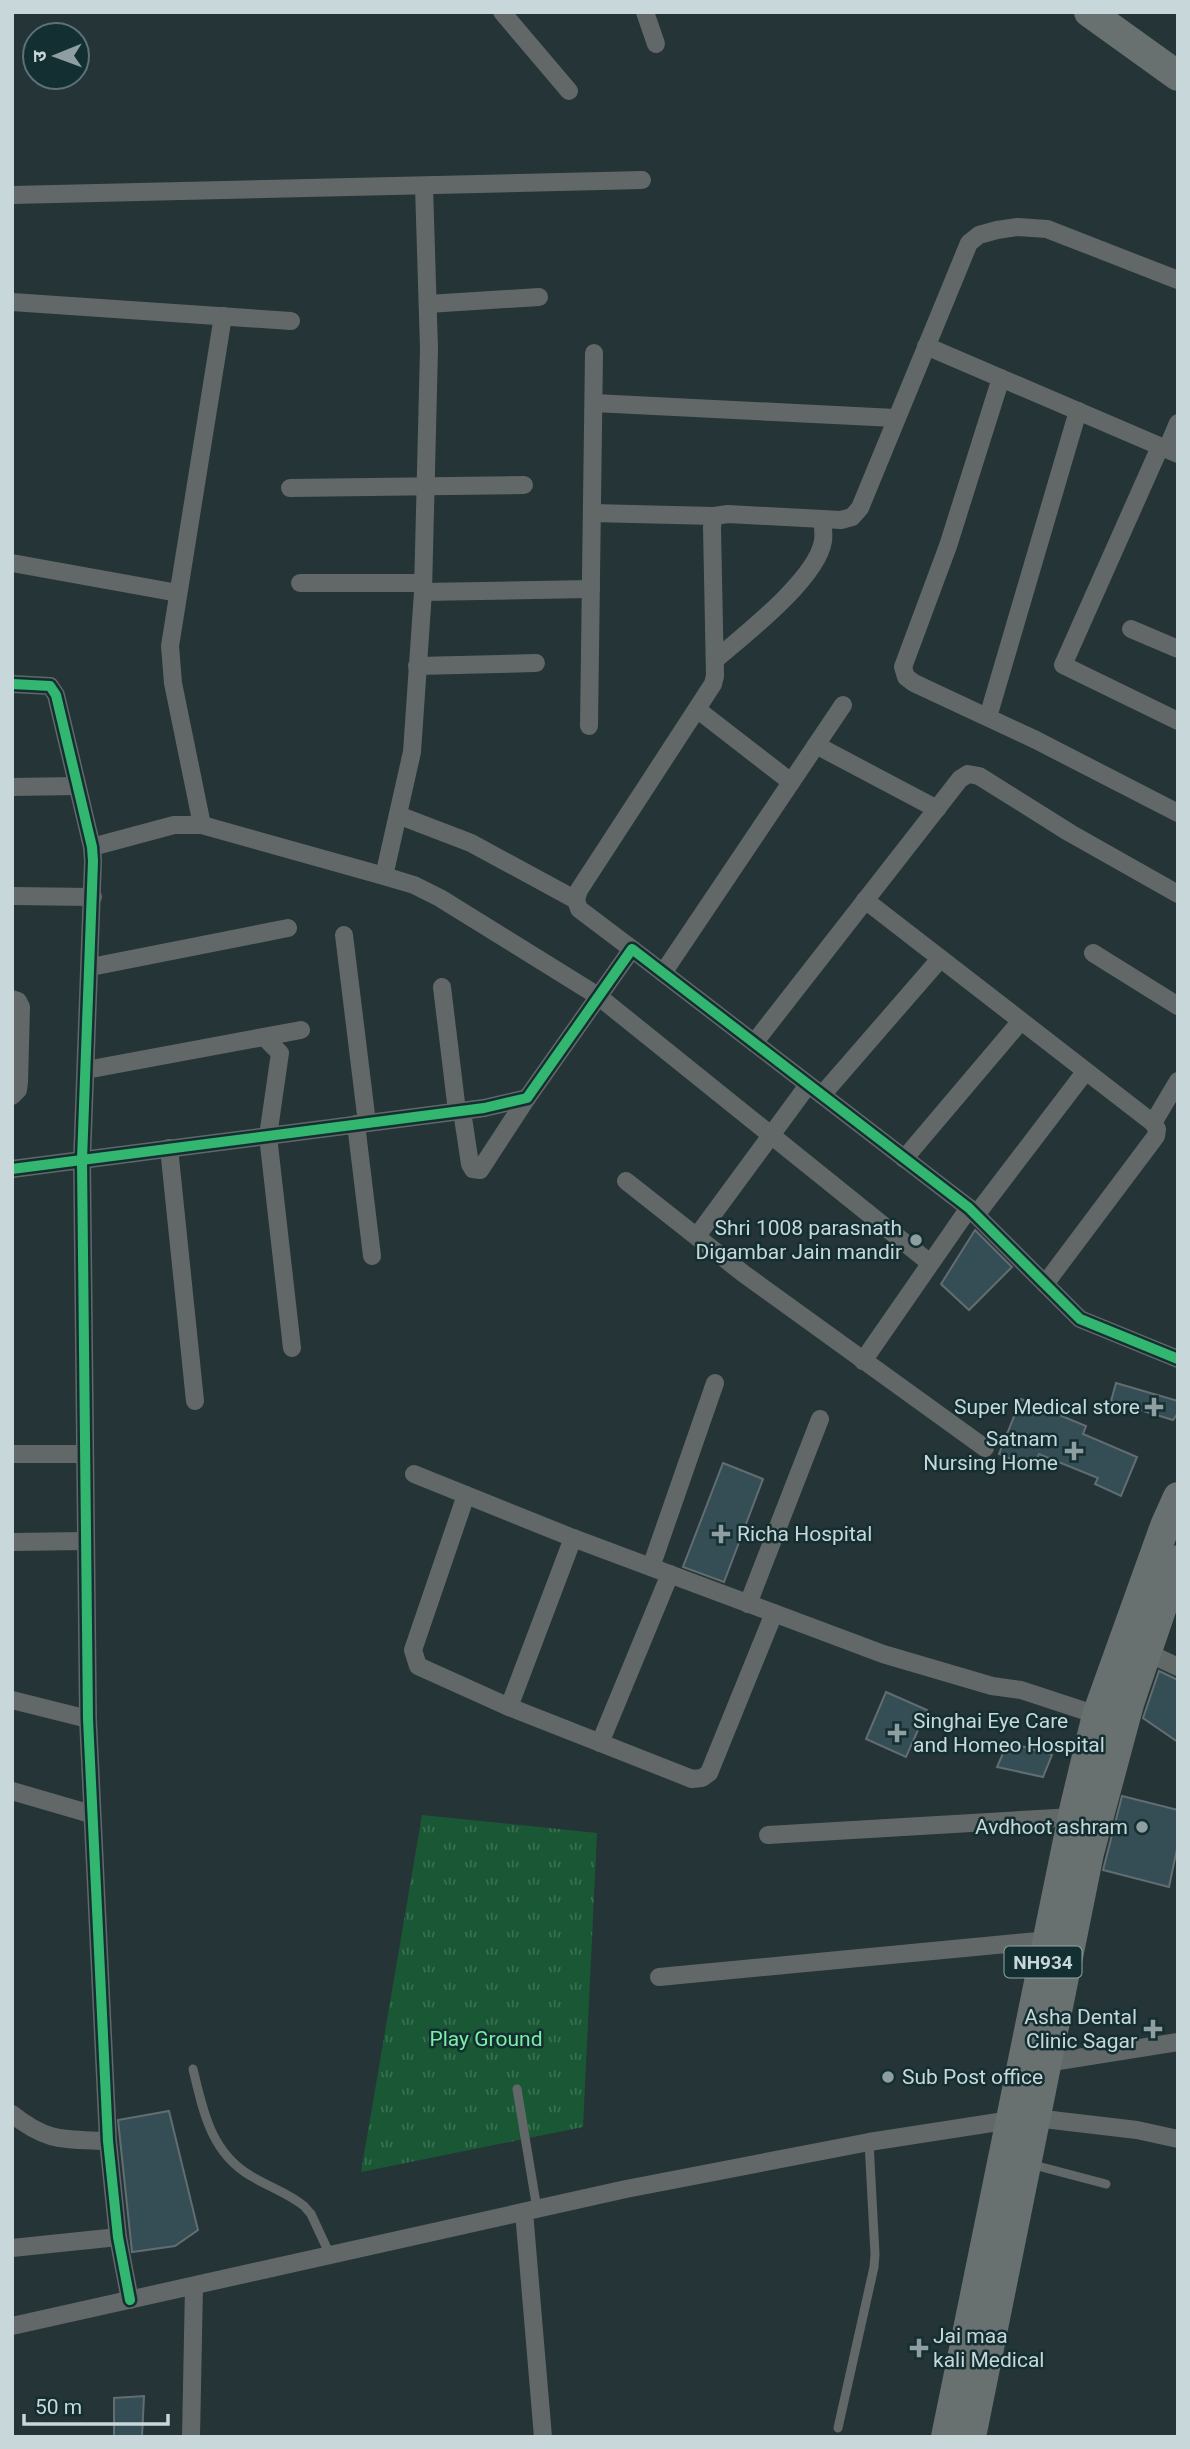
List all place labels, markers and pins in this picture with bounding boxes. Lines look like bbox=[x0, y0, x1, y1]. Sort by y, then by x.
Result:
place label: Shri 1008 parasnath Digambar Jain mandir bbox=[696, 1216, 902, 1264]
marker: Shri 1008 parasnath Digambar Jain mandir bbox=[908, 1232, 924, 1248]
place label: Super Medical store bbox=[954, 1395, 1140, 1419]
marker: Super Medical store bbox=[1146, 1399, 1162, 1415]
place label: Satnam Nursing Home bbox=[923, 1427, 1058, 1475]
marker: Satnam Nursing Home bbox=[1064, 1441, 1084, 1461]
place label: Richa Hospital bbox=[737, 1522, 872, 1546]
marker: Richa Hospital bbox=[711, 1524, 731, 1544]
place label: Singhai Eye Care and Homeo Hospital bbox=[913, 1709, 1105, 1757]
marker: Singhai Eye Care and Homeo Hospital bbox=[887, 1723, 907, 1743]
place label: Avdhoot ashram bbox=[975, 1815, 1128, 1839]
marker: Avdhoot ashram bbox=[1134, 1819, 1150, 1835]
place label: Asha Dental Clinic Sagar bbox=[1024, 2005, 1137, 2053]
marker: Asha Dental Clinic Sagar bbox=[1143, 2019, 1163, 2039]
place label: Sub Post office bbox=[902, 2065, 1043, 2089]
marker: Sub Post office bbox=[880, 2069, 896, 2085]
place label: Jai maa kali Medical bbox=[933, 2324, 1044, 2372]
marker: Jai maa kali Medical bbox=[911, 2340, 927, 2356]

